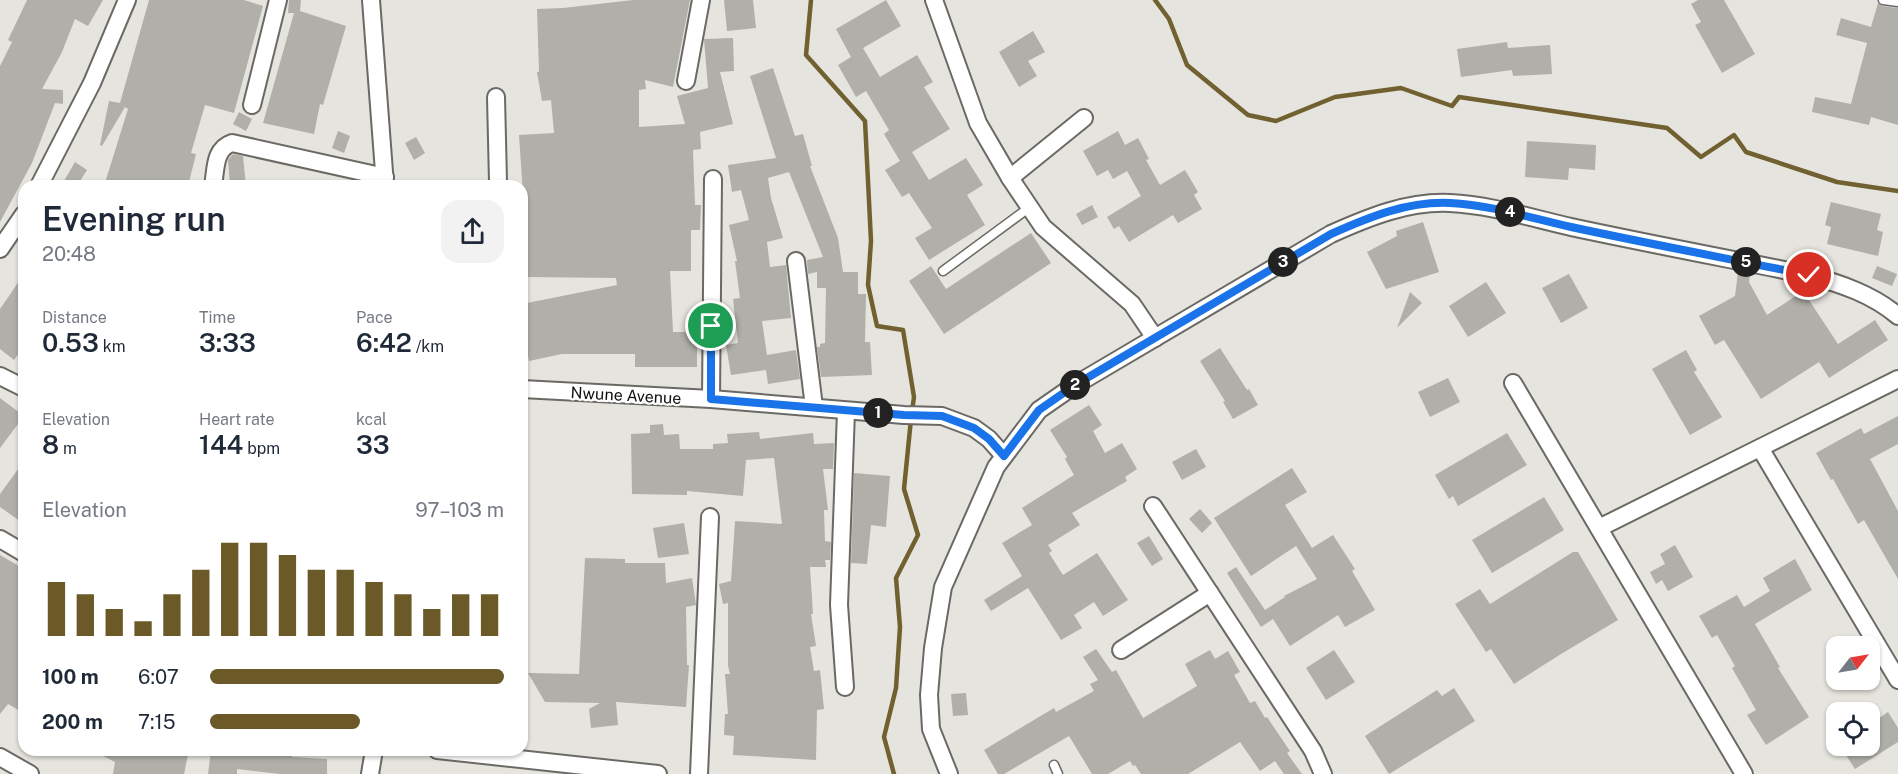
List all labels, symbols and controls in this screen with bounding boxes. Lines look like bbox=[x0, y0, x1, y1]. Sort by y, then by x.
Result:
pin: 4 bbox=[1495, 197, 1525, 227]
text: Evening run bbox=[42, 200, 225, 238]
button: share bbox=[441, 200, 504, 263]
text: 4 bbox=[1505, 202, 1515, 221]
text: 20:48 bbox=[42, 242, 96, 266]
pin: 3 bbox=[1268, 247, 1298, 277]
pin: 5 bbox=[1731, 247, 1761, 277]
pin bbox=[1783, 249, 1834, 300]
text: 3 bbox=[1278, 252, 1288, 271]
text: 5 bbox=[1741, 252, 1751, 271]
icon: check bbox=[1792, 258, 1825, 291]
pin bbox=[685, 300, 736, 351]
text: Distance bbox=[42, 308, 107, 327]
text: Time bbox=[199, 308, 235, 327]
text: Pace bbox=[356, 308, 393, 327]
icon: arrive bbox=[694, 309, 727, 342]
text: 0.53 bbox=[42, 327, 99, 358]
text: 3:33 bbox=[199, 327, 256, 358]
text: 6:42 bbox=[356, 327, 412, 358]
text: km bbox=[99, 337, 126, 356]
text: /km bbox=[412, 337, 444, 356]
pin: 2 bbox=[1060, 370, 1090, 400]
text: 2 bbox=[1070, 375, 1080, 394]
street label: Nwune Avenue bbox=[570, 383, 682, 408]
pin: 1 bbox=[863, 398, 893, 428]
text: 1 bbox=[875, 403, 881, 422]
text: Elevation bbox=[42, 410, 110, 429]
text: Heart rate bbox=[199, 410, 275, 429]
text: kcal bbox=[356, 410, 387, 429]
text: 8 bbox=[42, 429, 59, 460]
text: 144 bbox=[199, 429, 243, 460]
text: 33 bbox=[356, 429, 390, 460]
text: m bbox=[59, 439, 77, 458]
text: bpm bbox=[243, 439, 280, 458]
text: Elevation bbox=[42, 498, 127, 522]
text: 97–103 m bbox=[415, 498, 504, 522]
north arrow bbox=[1826, 636, 1880, 690]
map controls bbox=[1826, 636, 1880, 756]
text: 100 m bbox=[42, 665, 99, 689]
text: 6:07 bbox=[138, 665, 179, 689]
button: locate bbox=[1826, 702, 1880, 756]
text: 200 m bbox=[42, 710, 103, 734]
text: 7:15 bbox=[138, 710, 175, 734]

